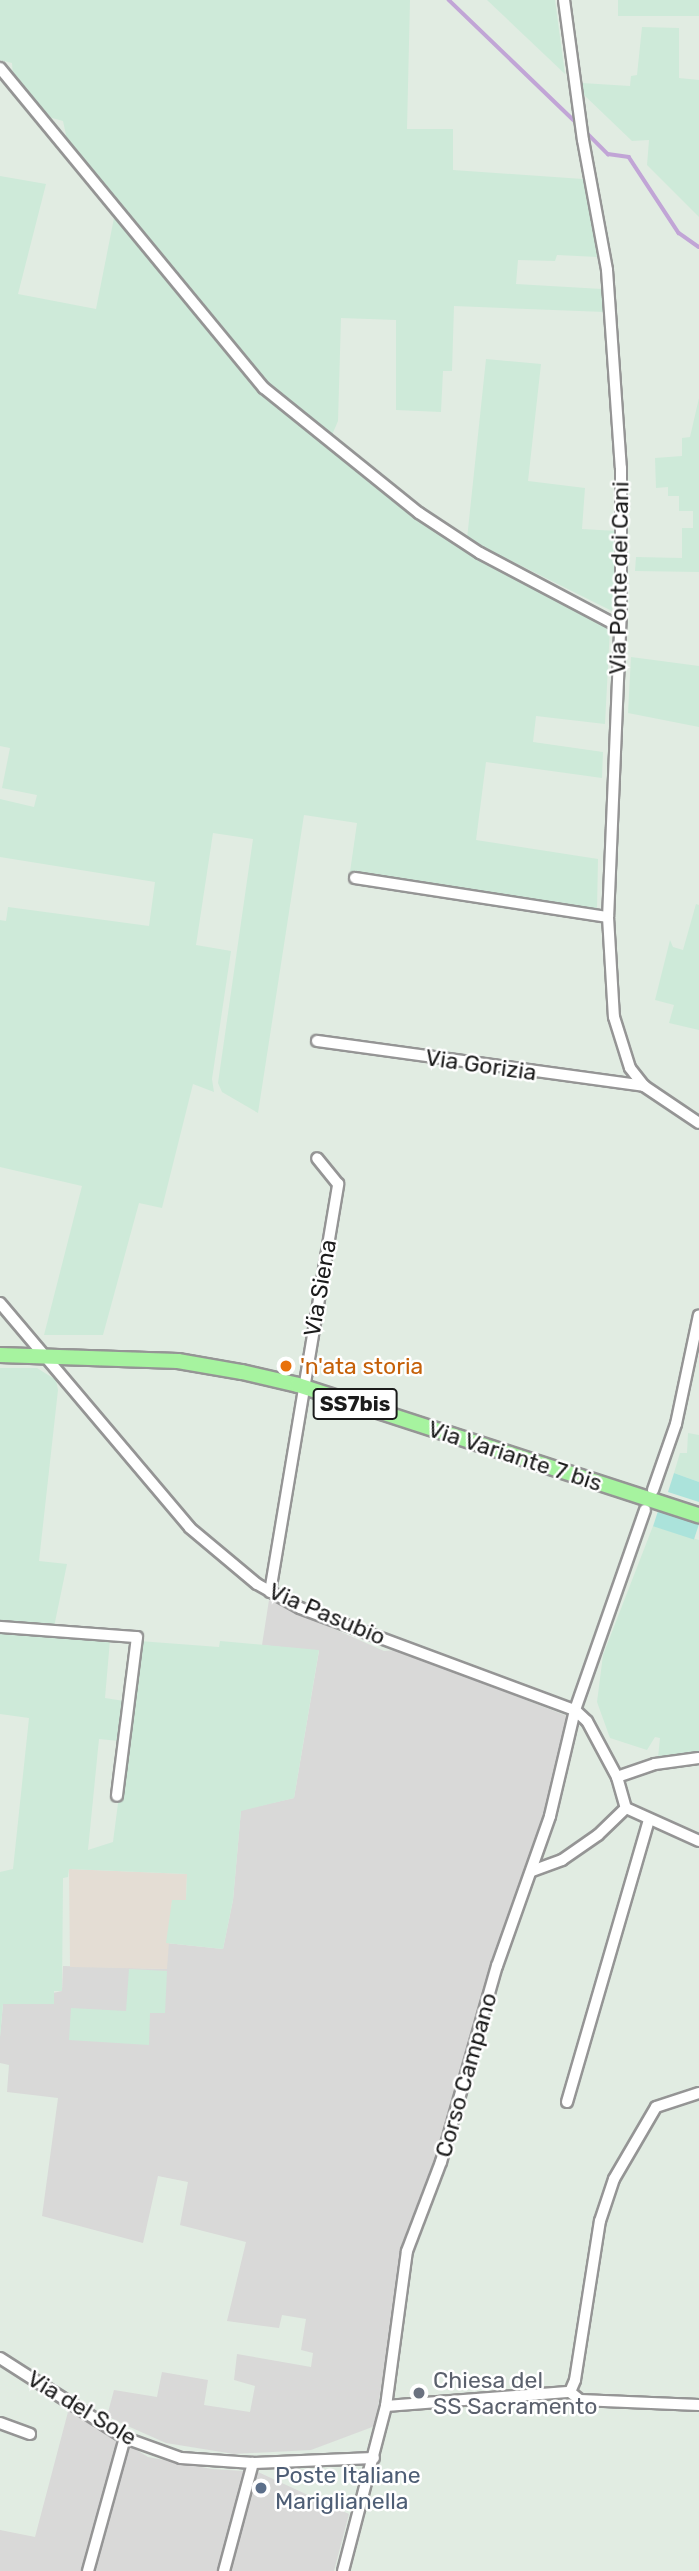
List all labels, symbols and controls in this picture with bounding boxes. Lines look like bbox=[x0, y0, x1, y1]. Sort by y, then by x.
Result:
street label: Via Ponte dei Cani bbox=[604, 481, 634, 675]
street label: Via Gorizia bbox=[424, 1044, 538, 1086]
street label: Via Siena bbox=[298, 1237, 342, 1339]
place label: 'n'ata storia bbox=[300, 1352, 423, 1380]
marker: 'n'ata storia bbox=[278, 1358, 294, 1374]
road number: SS7bis bbox=[311, 1386, 399, 1422]
street label: Via Variante 7 bis bbox=[424, 1415, 606, 1497]
street label: Via Pasubio bbox=[264, 1577, 390, 1651]
street label: Corso Campano bbox=[429, 1990, 503, 2160]
street label: Via del Sole bbox=[22, 2365, 142, 2451]
place label: Chiesa del SS Sacramento bbox=[433, 2366, 597, 2420]
marker: Chiesa del SS Sacramento bbox=[411, 2385, 427, 2401]
place label: Poste Italiane Mariglianella bbox=[275, 2461, 421, 2515]
marker: Poste Italiane Mariglianella bbox=[253, 2480, 269, 2496]

